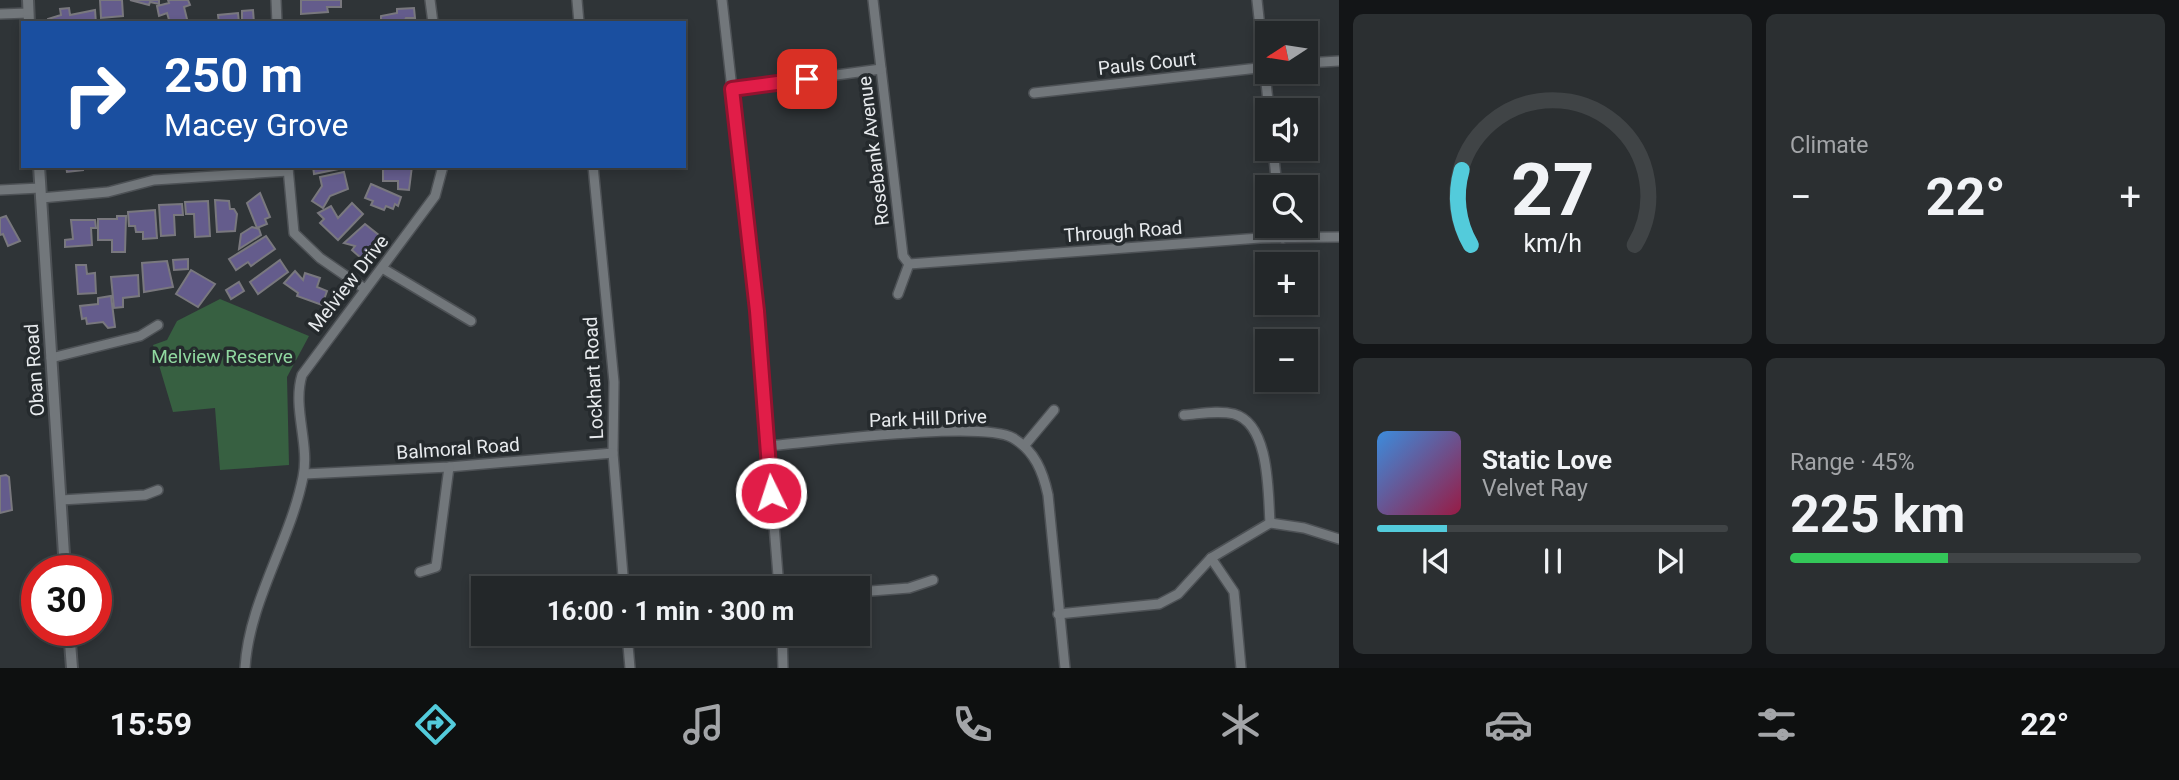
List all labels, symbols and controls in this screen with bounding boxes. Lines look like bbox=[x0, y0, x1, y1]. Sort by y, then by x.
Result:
north arrow bbox=[1255, 21, 1318, 84]
map controls bbox=[1255, 21, 1318, 392]
text: 250 m bbox=[164, 47, 303, 104]
street label: Pauls Court bbox=[1097, 47, 1197, 80]
icon: right bbox=[49, 49, 140, 140]
pin bbox=[777, 49, 837, 109]
icon: arrive bbox=[788, 60, 826, 98]
street label: Rosebank Avenue bbox=[853, 75, 894, 227]
button: sound bbox=[1255, 98, 1318, 161]
text: Macey Grove bbox=[164, 106, 349, 144]
text: Climate bbox=[1790, 132, 1869, 159]
text: 27 bbox=[1511, 147, 1594, 233]
text: 22° bbox=[1926, 167, 2006, 228]
button: search bbox=[1255, 175, 1318, 238]
text: − bbox=[1790, 175, 1812, 219]
text: + bbox=[2119, 175, 2141, 219]
street label: Through Road bbox=[1063, 216, 1183, 247]
text: km/h bbox=[1523, 229, 1582, 258]
street label: Melview Drive bbox=[303, 230, 393, 336]
button: + bbox=[1255, 252, 1318, 315]
street label: Lockhart Road bbox=[579, 316, 608, 440]
street label: Oban Road bbox=[20, 323, 49, 417]
button: − bbox=[1255, 329, 1318, 392]
park label: Melview Reserve bbox=[151, 345, 293, 368]
street label: Park Hill Drive bbox=[869, 405, 987, 432]
street label: Balmoral Road bbox=[396, 433, 520, 464]
text: Static Love bbox=[1482, 445, 1612, 475]
text: Range · 45% bbox=[1790, 449, 1915, 476]
position arrow bbox=[734, 456, 808, 530]
text: Velvet Ray bbox=[1482, 475, 1588, 502]
text: 225 km bbox=[1790, 484, 1965, 545]
icon: previous bbox=[1417, 542, 1455, 580]
icon: pause bbox=[1534, 542, 1572, 580]
icon: next bbox=[1651, 542, 1689, 580]
speed limit sign: 30 bbox=[21, 555, 112, 646]
text: 16:00 · 1 min · 300 m bbox=[547, 596, 794, 626]
icon: directions bbox=[411, 700, 460, 749]
icon: music bbox=[679, 700, 728, 749]
icon: phone bbox=[948, 700, 997, 749]
icon: climate bbox=[1216, 700, 1265, 749]
icon: car bbox=[1484, 700, 1533, 749]
icon: filters bbox=[1752, 700, 1801, 749]
text: 15:59 bbox=[110, 705, 192, 743]
text: 22° bbox=[2020, 705, 2069, 743]

